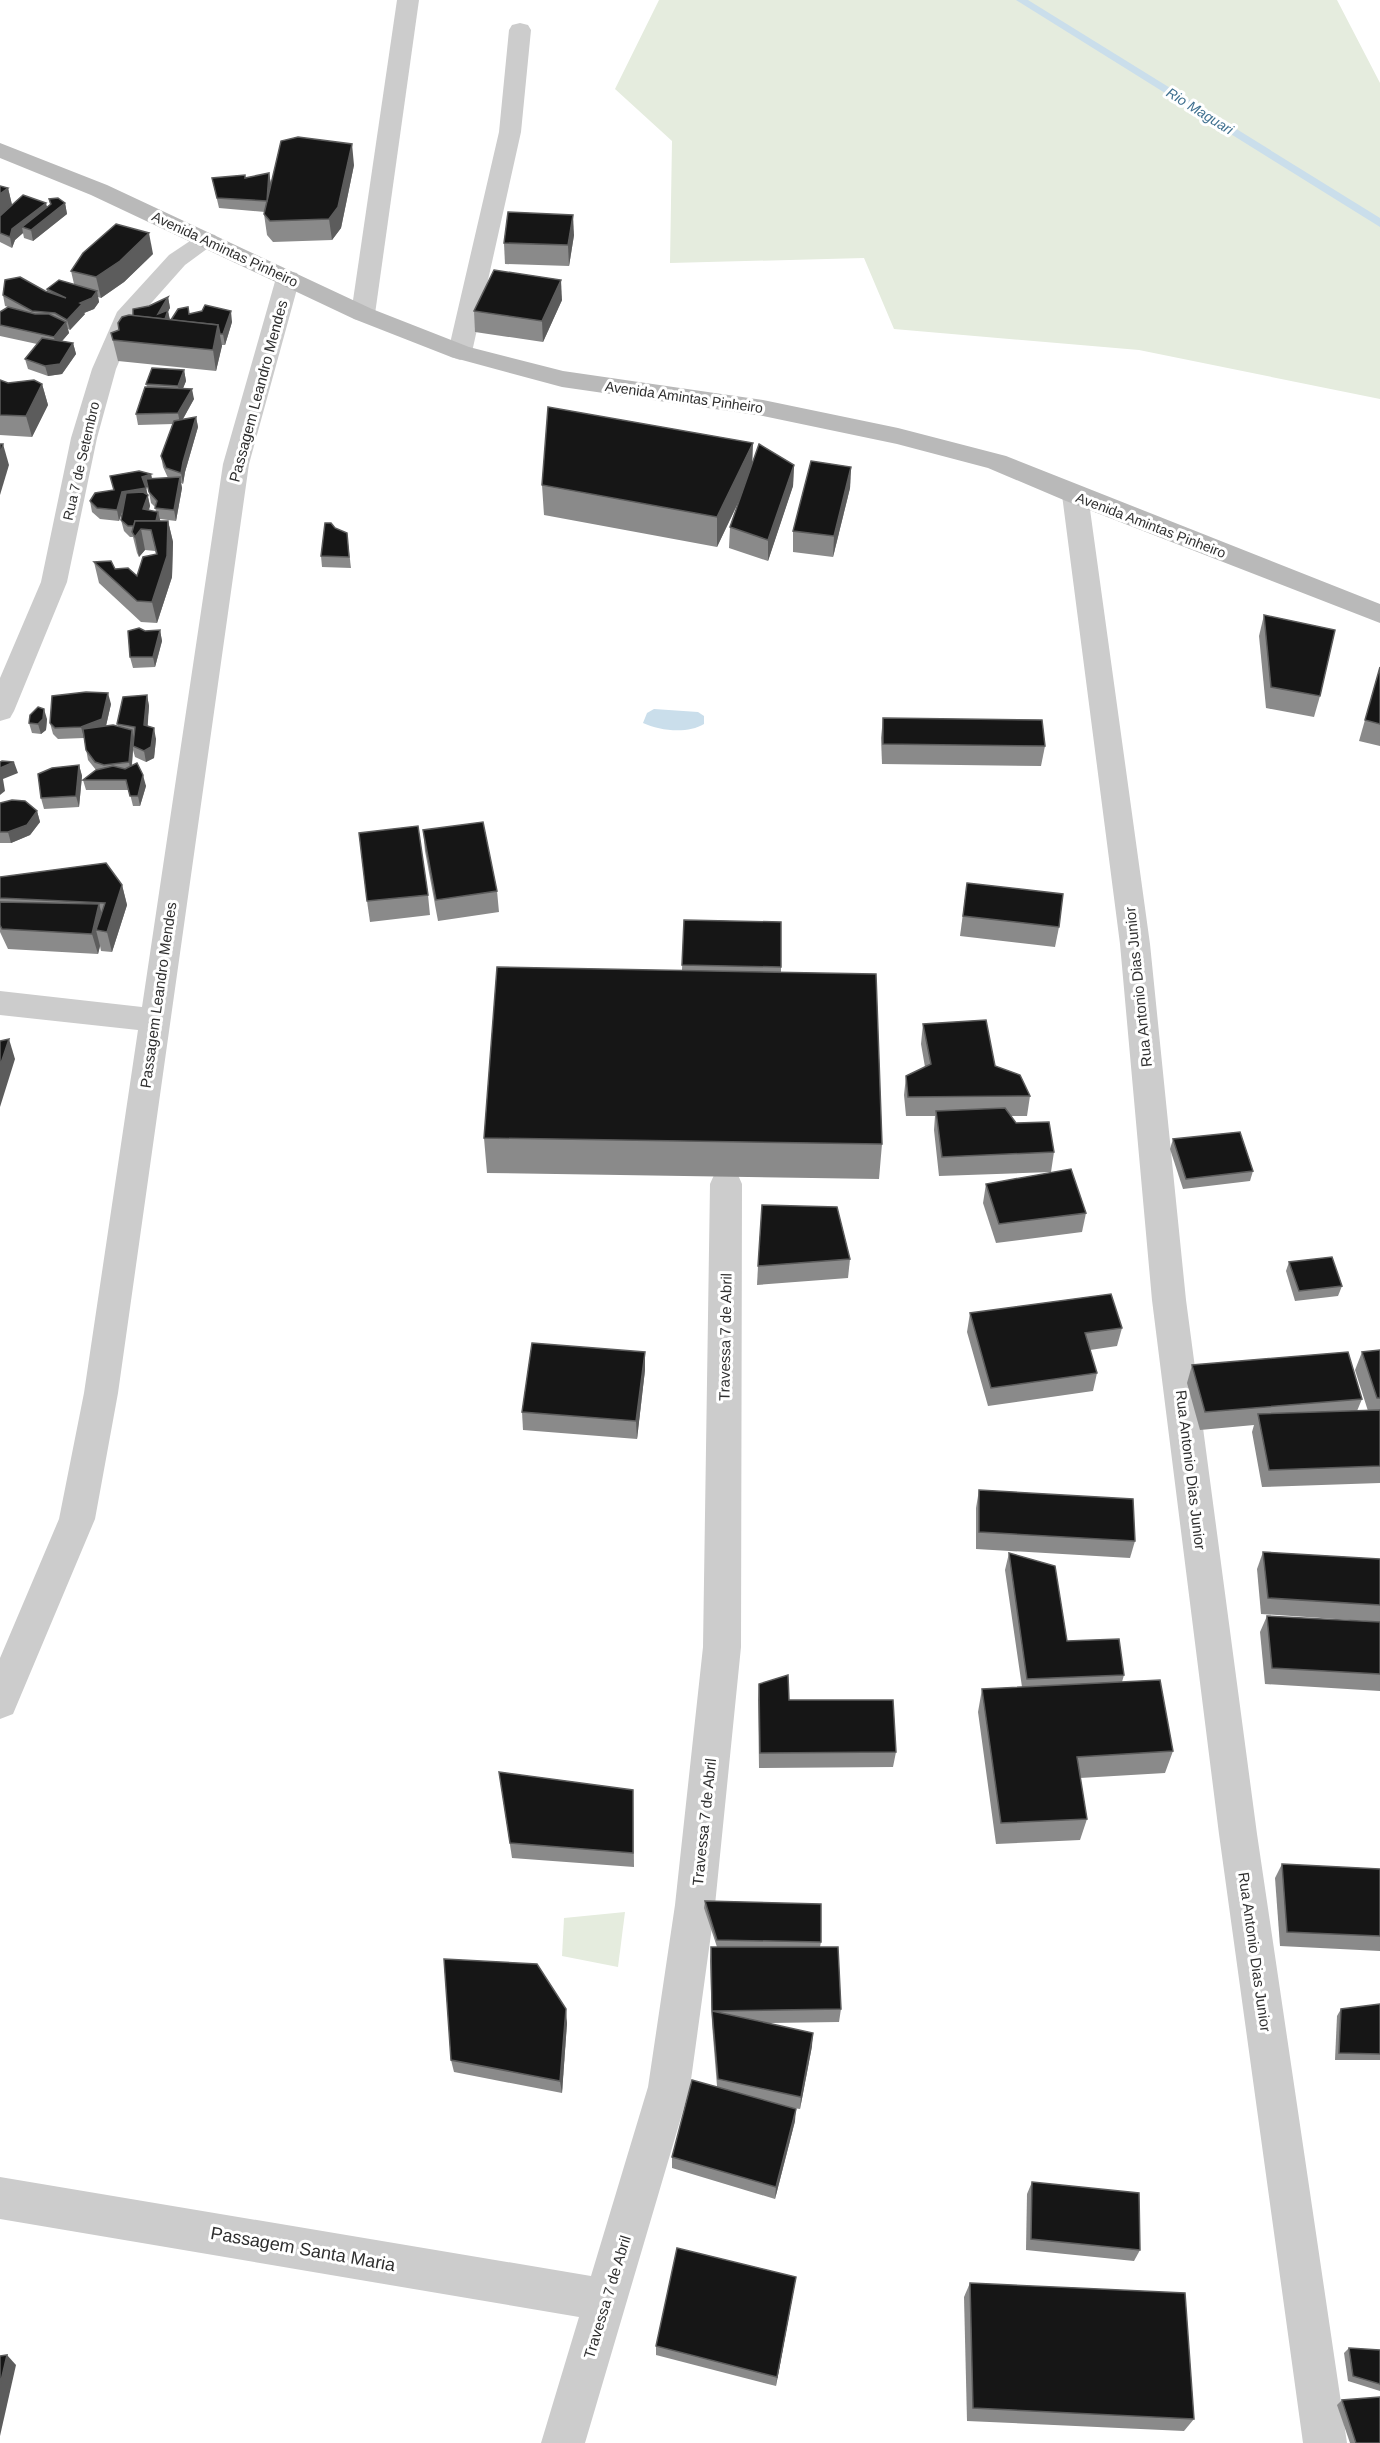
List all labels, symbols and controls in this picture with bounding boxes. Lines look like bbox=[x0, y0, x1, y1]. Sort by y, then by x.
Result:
water label: Rio Maguari bbox=[1164, 84, 1237, 138]
street label: Avenida Amintas Pinheiro bbox=[149, 208, 301, 290]
street label: Passagem Leandro Mendes bbox=[226, 298, 290, 484]
street label: Avenida Amintas Pinheiro bbox=[604, 378, 764, 416]
street label: Rua 7 de Setembro bbox=[60, 400, 102, 522]
street label: Avenida Amintas Pinheiro bbox=[1074, 489, 1228, 561]
street label: Passagem Leandro Mendes bbox=[137, 901, 179, 1089]
street label: Rua Antonio Dias Junior bbox=[1121, 906, 1155, 1068]
street label: Travessa 7 de Abril bbox=[715, 1273, 735, 1401]
street label: Rua Antonio Dias Junior bbox=[1173, 1389, 1209, 1551]
street label: Travessa 7 de Abril bbox=[689, 1758, 719, 1886]
street label: Rua Antonio Dias Junior bbox=[1235, 1871, 1275, 2033]
street label: Passagem Santa Maria bbox=[209, 2223, 398, 2275]
street label: Travessa 7 de Abril bbox=[580, 2233, 634, 2361]

